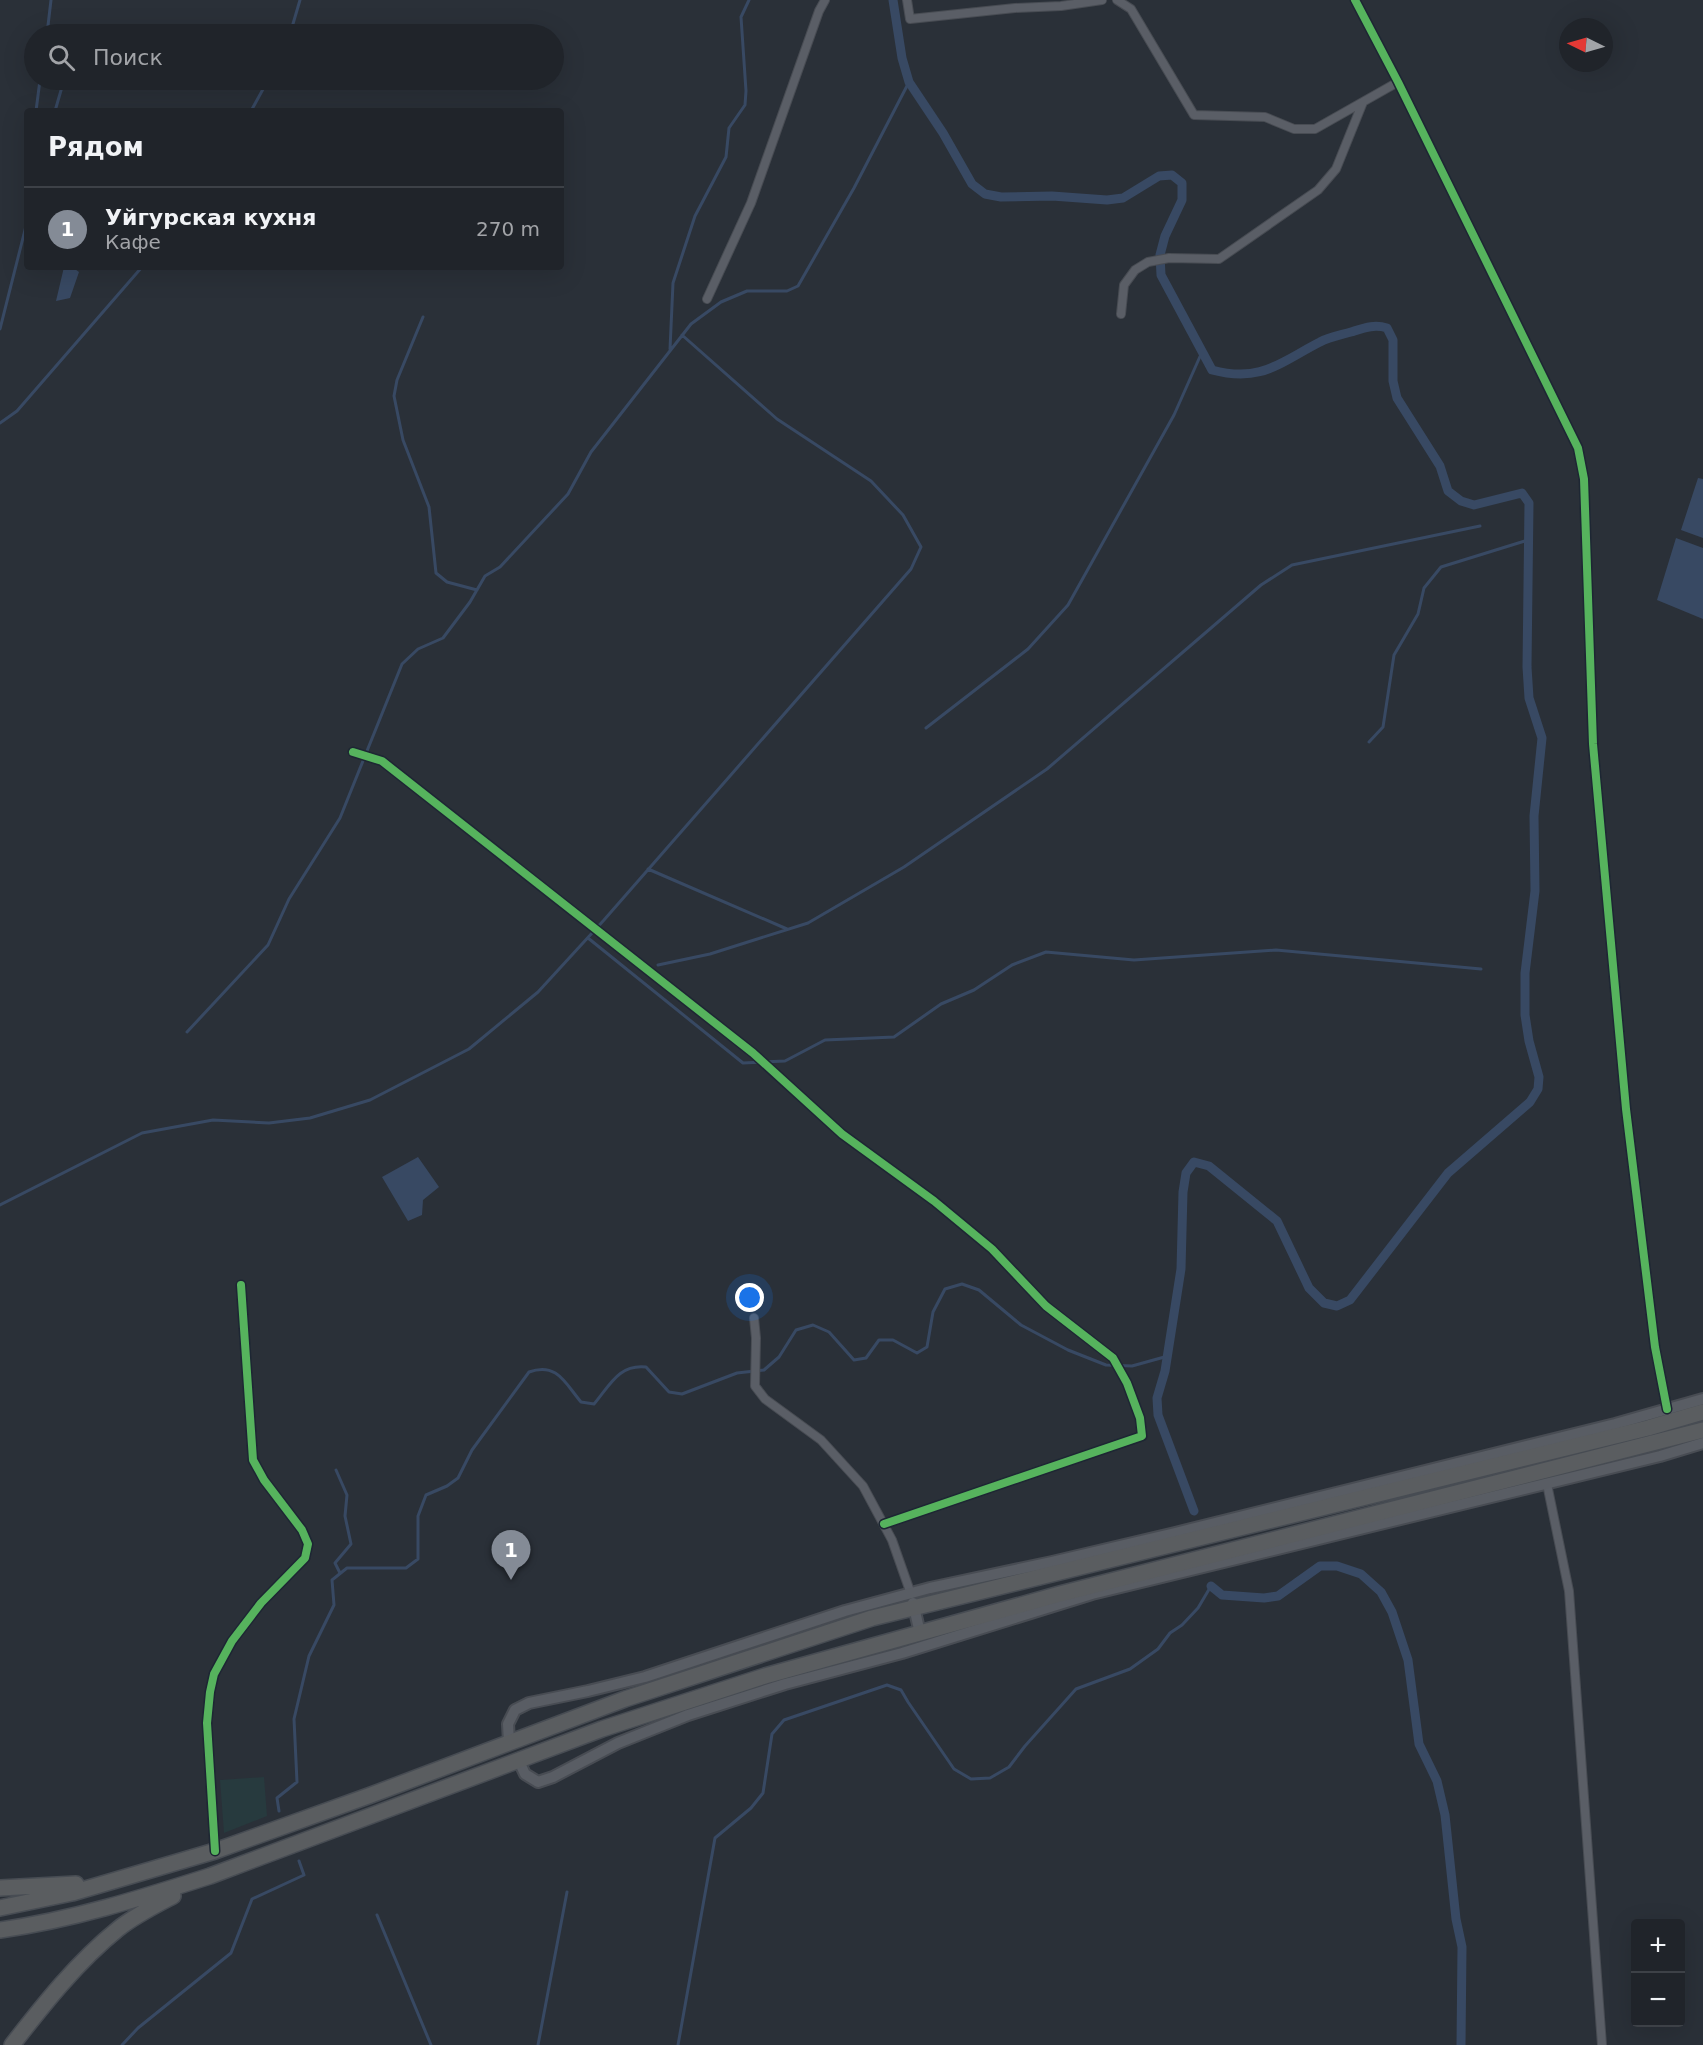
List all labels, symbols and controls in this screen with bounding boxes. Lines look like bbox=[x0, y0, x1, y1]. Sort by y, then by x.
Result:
north arrow bbox=[1559, 18, 1613, 72]
search box bbox=[24, 24, 564, 90]
icon: search bbox=[45, 41, 78, 74]
text: Поиск bbox=[93, 45, 163, 70]
text: Рядом bbox=[48, 132, 144, 162]
text: Уйгурская кухня bbox=[105, 205, 316, 230]
text: 1 bbox=[61, 217, 74, 241]
text: 270 m bbox=[476, 217, 540, 241]
text: Кафе bbox=[105, 230, 161, 254]
your location bbox=[735, 1283, 764, 1312]
pin: 1 bbox=[492, 1530, 530, 1580]
map controls bbox=[1631, 1919, 1685, 2027]
button: + bbox=[1631, 1919, 1685, 1973]
button: − bbox=[1631, 1973, 1685, 2027]

